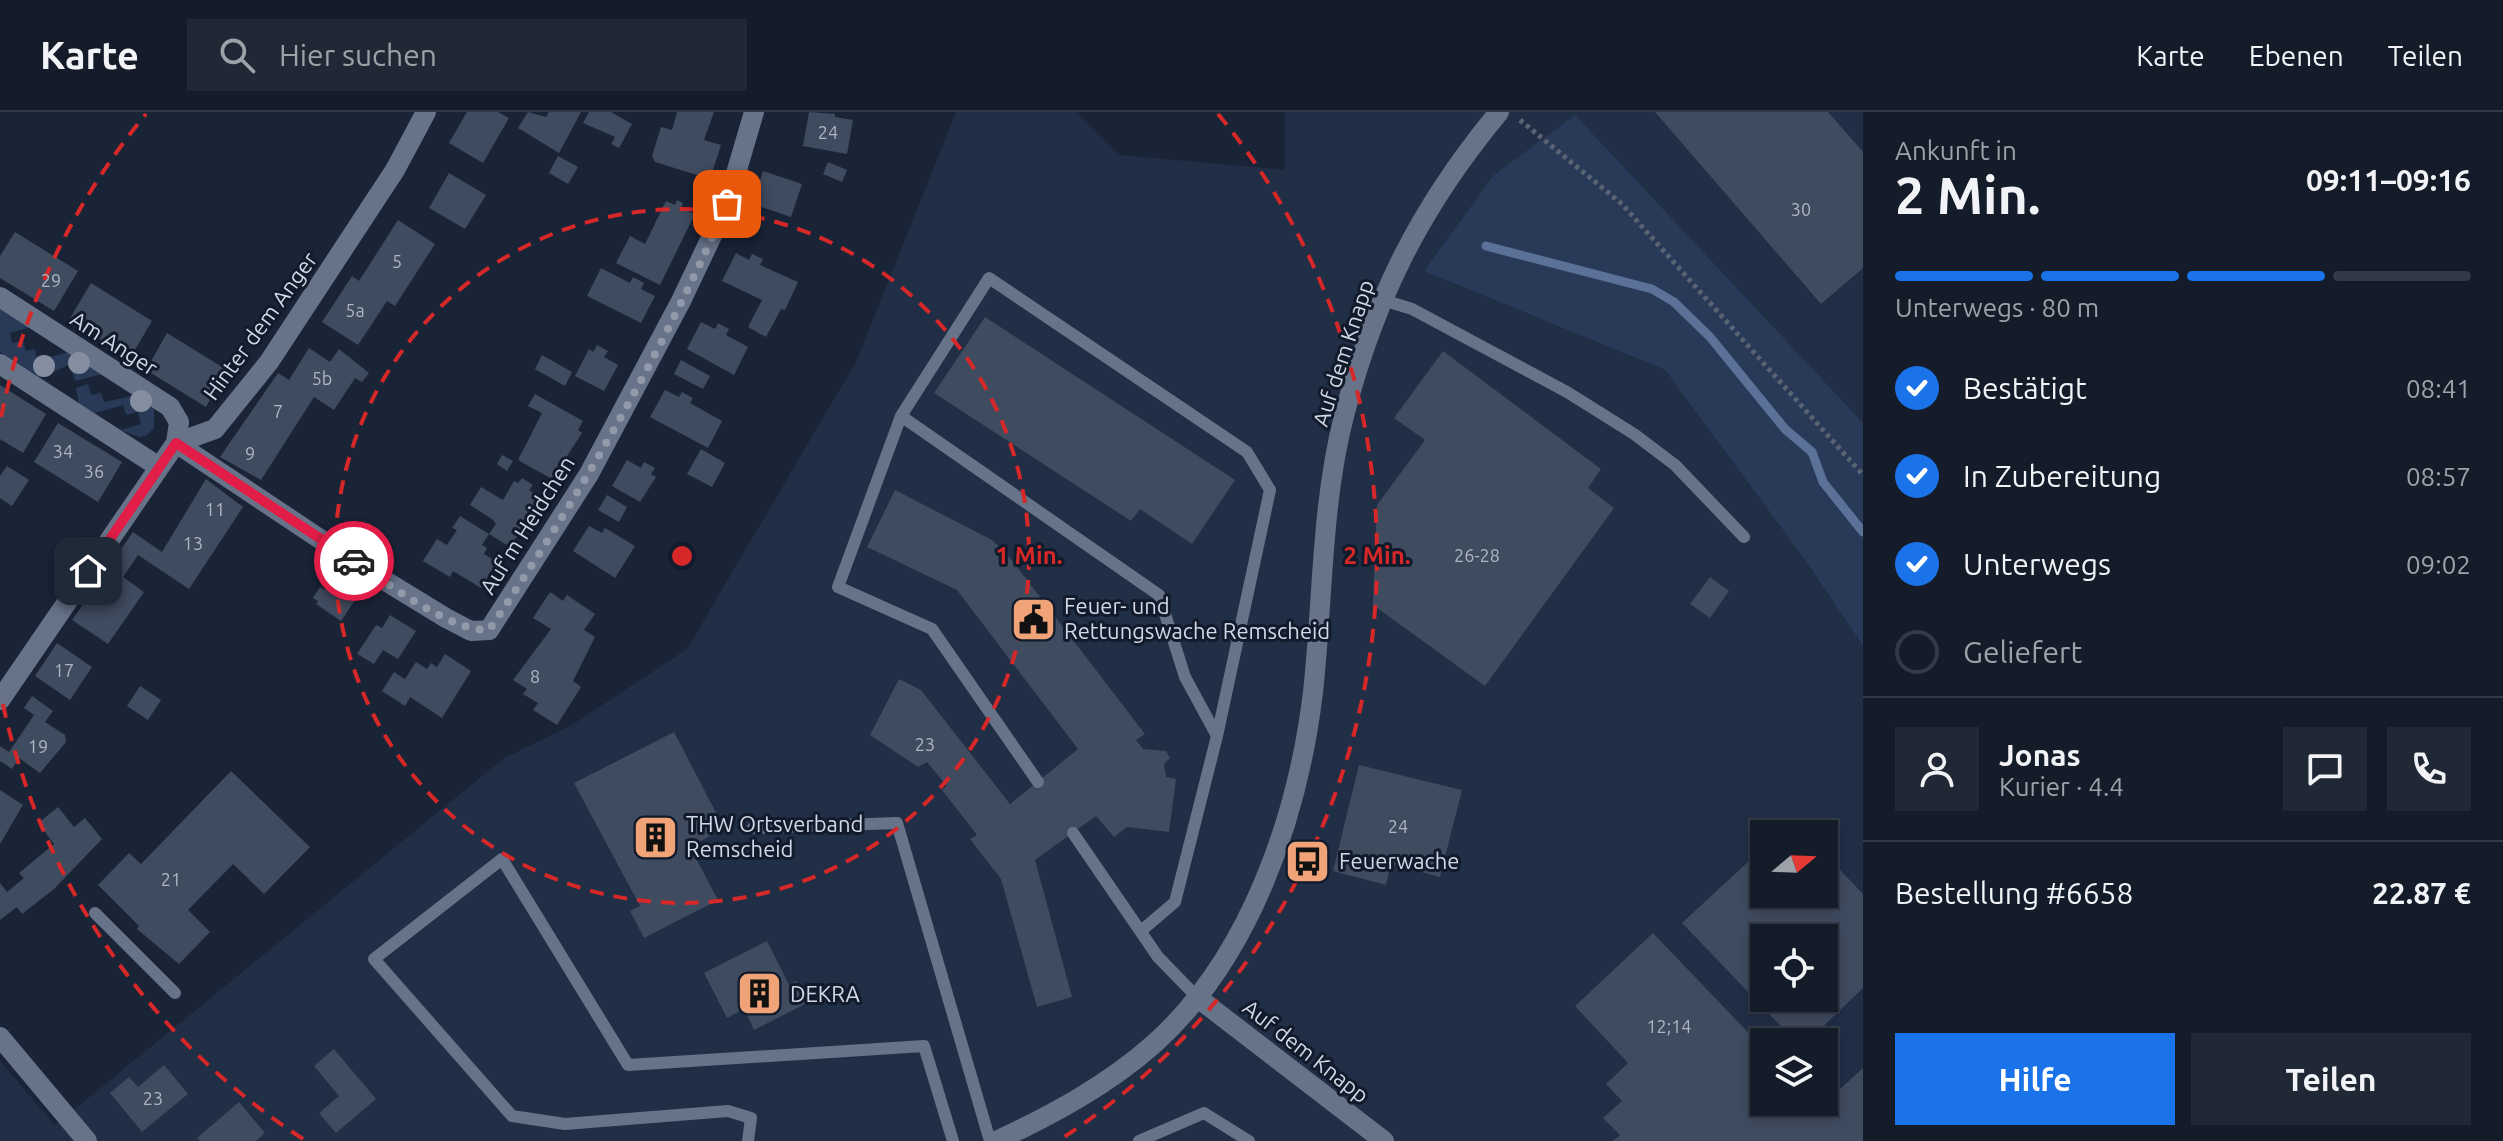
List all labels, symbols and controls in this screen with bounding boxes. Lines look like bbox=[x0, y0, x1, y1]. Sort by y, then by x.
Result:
search box bbox=[187, 19, 747, 91]
icon: search bbox=[215, 33, 259, 77]
text: Karte bbox=[40, 34, 139, 76]
text: Hier suchen bbox=[279, 38, 437, 72]
text: Karte bbox=[2136, 40, 2205, 71]
text: Ebenen bbox=[2249, 40, 2344, 71]
text: Teilen bbox=[2388, 40, 2463, 71]
house number: 24 bbox=[818, 122, 838, 142]
text: Ankunft in bbox=[1895, 136, 2017, 165]
text: 09:11–09:16 bbox=[2306, 163, 2471, 197]
text: 2 Min. bbox=[1895, 166, 2041, 224]
pin bbox=[693, 170, 761, 238]
icon: bag bbox=[705, 182, 749, 226]
house number: 30 bbox=[1791, 199, 1811, 219]
street label: Hinter dem Anger bbox=[198, 246, 322, 404]
house number: 5 bbox=[392, 251, 402, 271]
house number: 29 bbox=[41, 270, 61, 290]
street label: Auf dem Knapp bbox=[1307, 277, 1378, 429]
text: Unterwegs · 80 m bbox=[1895, 293, 2099, 322]
house number: 5a bbox=[345, 300, 365, 320]
street label: Am Anger bbox=[66, 305, 163, 380]
icon: check bbox=[1895, 366, 1939, 410]
house number: 5b bbox=[312, 368, 332, 388]
text: Bestätigt bbox=[1963, 371, 2087, 405]
text: 08:41 bbox=[2406, 374, 2471, 403]
house number: 7 bbox=[273, 401, 283, 421]
house number: 34 bbox=[53, 441, 73, 461]
house number: 9 bbox=[245, 443, 255, 463]
street label: Auf'm Heidchen bbox=[474, 451, 579, 598]
icon: check bbox=[1895, 454, 1939, 498]
text: In Zubereitung bbox=[1963, 459, 2161, 493]
house number: 36 bbox=[84, 461, 104, 481]
text: 08:57 bbox=[2406, 462, 2471, 491]
house number: 11 bbox=[205, 499, 225, 519]
courier bbox=[314, 521, 394, 601]
house number: 13 bbox=[183, 533, 203, 553]
pin bbox=[54, 537, 122, 605]
icon: car bbox=[332, 539, 376, 583]
centre of rings bbox=[668, 542, 696, 570]
text: 1 Min. bbox=[995, 542, 1063, 569]
text: 2 Min. bbox=[1343, 542, 1411, 569]
icon: check bbox=[1895, 542, 1939, 586]
house number: 26-28 bbox=[1454, 545, 1500, 565]
text: Unterwegs bbox=[1963, 547, 2111, 581]
icon: home bbox=[66, 549, 110, 593]
text: 09:02 bbox=[2406, 550, 2471, 579]
place label: Feuer- und Rettungswache Remscheid bbox=[1064, 593, 1330, 643]
public building icon: Feuer- und Rettungswache Remscheid bbox=[1009, 595, 1057, 643]
text: Geliefert bbox=[1963, 635, 2082, 669]
house number: 17 bbox=[54, 660, 74, 680]
house number: 8 bbox=[530, 666, 540, 686]
button: person bbox=[1895, 727, 1979, 811]
button: chat bbox=[2283, 727, 2367, 811]
button: phone bbox=[2387, 727, 2471, 811]
house number: 23 bbox=[915, 734, 935, 754]
house number: 19 bbox=[28, 736, 48, 756]
text: Jonas bbox=[1999, 738, 2081, 772]
text: Kurier · 4.4 bbox=[1999, 772, 2124, 801]
place label: THW Ortsverband Remscheid bbox=[686, 811, 863, 861]
building icon: THW Ortsverband Remscheid bbox=[631, 813, 679, 861]
house number: 24 bbox=[1388, 816, 1408, 836]
north arrow bbox=[1750, 820, 1838, 908]
map controls bbox=[1750, 820, 1838, 1116]
bus stop icon: Feuerwache bbox=[1284, 837, 1332, 885]
place label: Feuerwache bbox=[1339, 848, 1459, 873]
house number: 21 bbox=[161, 869, 181, 889]
text: Bestellung #6658 bbox=[1895, 876, 2133, 910]
text: 22.87 € bbox=[2372, 876, 2471, 910]
button: locate bbox=[1750, 924, 1838, 1012]
building icon: DEKRA bbox=[735, 970, 783, 1018]
place label: DEKRA bbox=[790, 981, 861, 1006]
street label: Auf dem Knapp bbox=[1239, 994, 1374, 1107]
house number: 12;14 bbox=[1646, 1016, 1692, 1036]
button: layers bbox=[1750, 1028, 1838, 1116]
button: Hilfe bbox=[1895, 1033, 2175, 1125]
button: Teilen bbox=[2191, 1033, 2471, 1125]
house number: 23 bbox=[143, 1088, 163, 1108]

